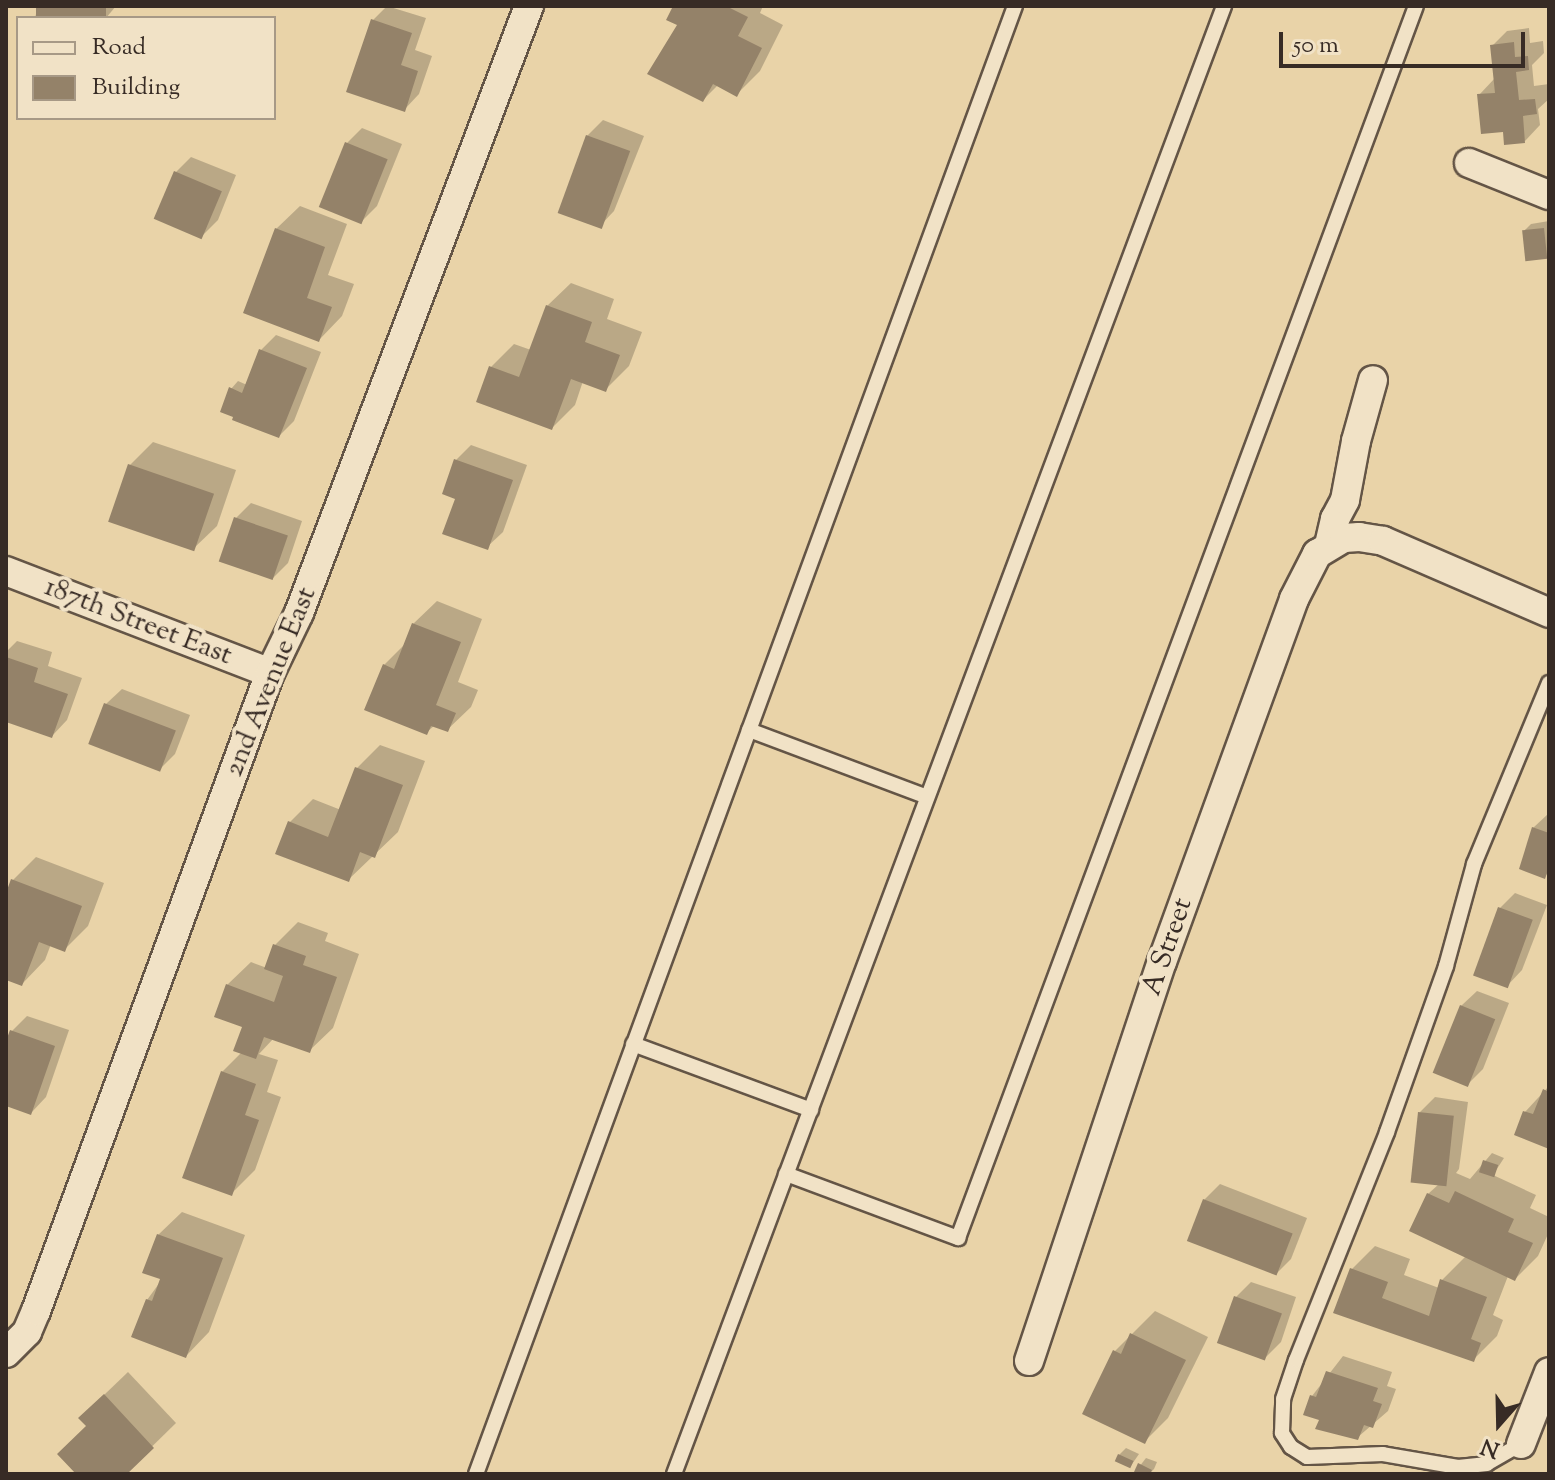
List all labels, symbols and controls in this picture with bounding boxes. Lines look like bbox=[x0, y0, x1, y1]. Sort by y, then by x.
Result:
legend bbox=[16, 16, 276, 120]
scale bar bbox=[1283, 16, 1529, 66]
text: 50 m bbox=[1293, 29, 1339, 63]
text: Road bbox=[92, 31, 146, 65]
text: Building bbox=[92, 71, 180, 105]
street label: 187th Street East bbox=[39, 571, 237, 673]
street label: 2nd Avenue East bbox=[218, 582, 324, 782]
street label: A Street bbox=[1136, 894, 1200, 1000]
north arrow bbox=[1459, 1384, 1539, 1464]
text: N bbox=[1477, 1429, 1505, 1465]

